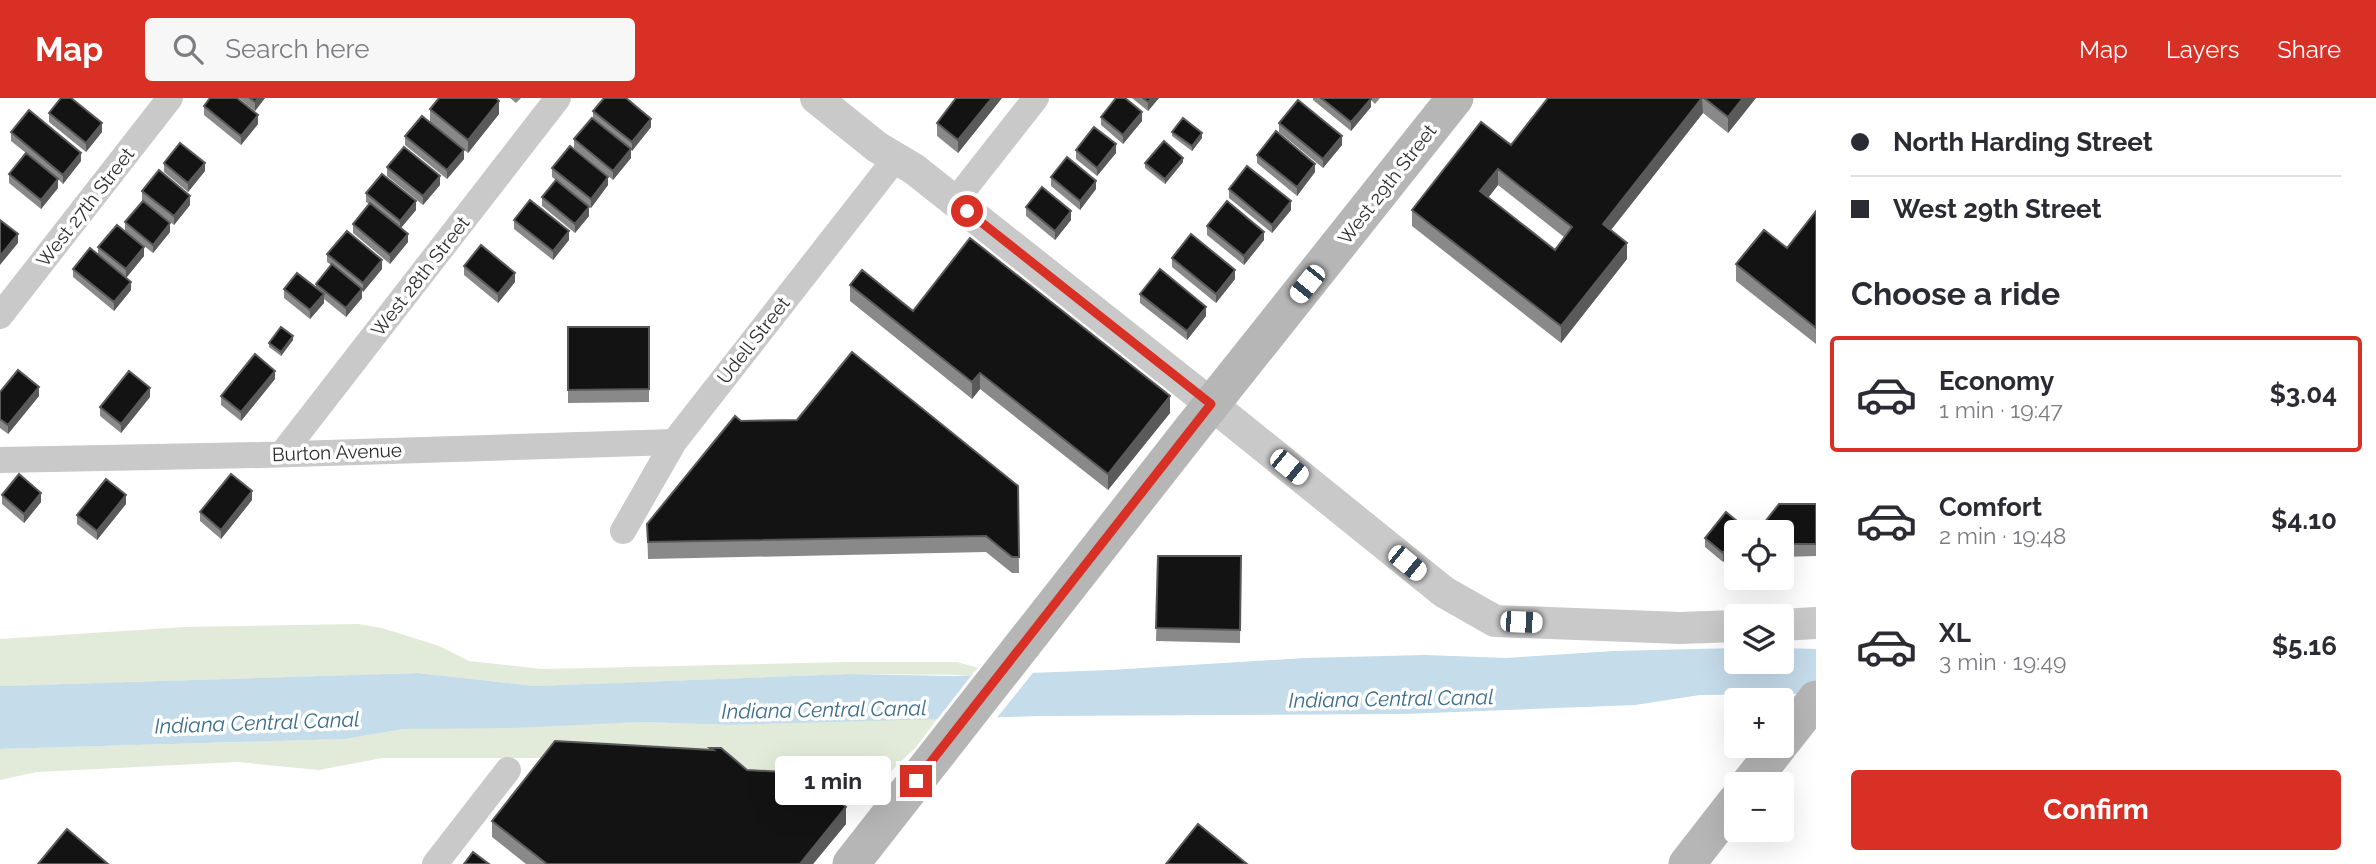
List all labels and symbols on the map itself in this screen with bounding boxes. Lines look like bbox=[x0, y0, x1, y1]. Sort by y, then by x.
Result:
street label: West 29th Street bbox=[1333, 119, 1441, 248]
street label: West 27th Street bbox=[32, 143, 139, 271]
route start bbox=[951, 195, 983, 227]
street label: West 28th Street bbox=[366, 211, 474, 340]
car bbox=[1286, 261, 1329, 307]
street label: Udell Street bbox=[712, 292, 794, 388]
street label: Burton Avenue bbox=[272, 439, 402, 465]
car bbox=[1267, 446, 1312, 488]
car bbox=[1385, 542, 1430, 584]
car bbox=[1500, 611, 1543, 633]
water label: Indiana Central Canal bbox=[1288, 684, 1494, 713]
water label: Indiana Central Canal bbox=[721, 695, 927, 724]
water label: Indiana Central Canal bbox=[154, 706, 360, 739]
callout: 1 min bbox=[776, 756, 892, 806]
route end bbox=[900, 765, 932, 797]

